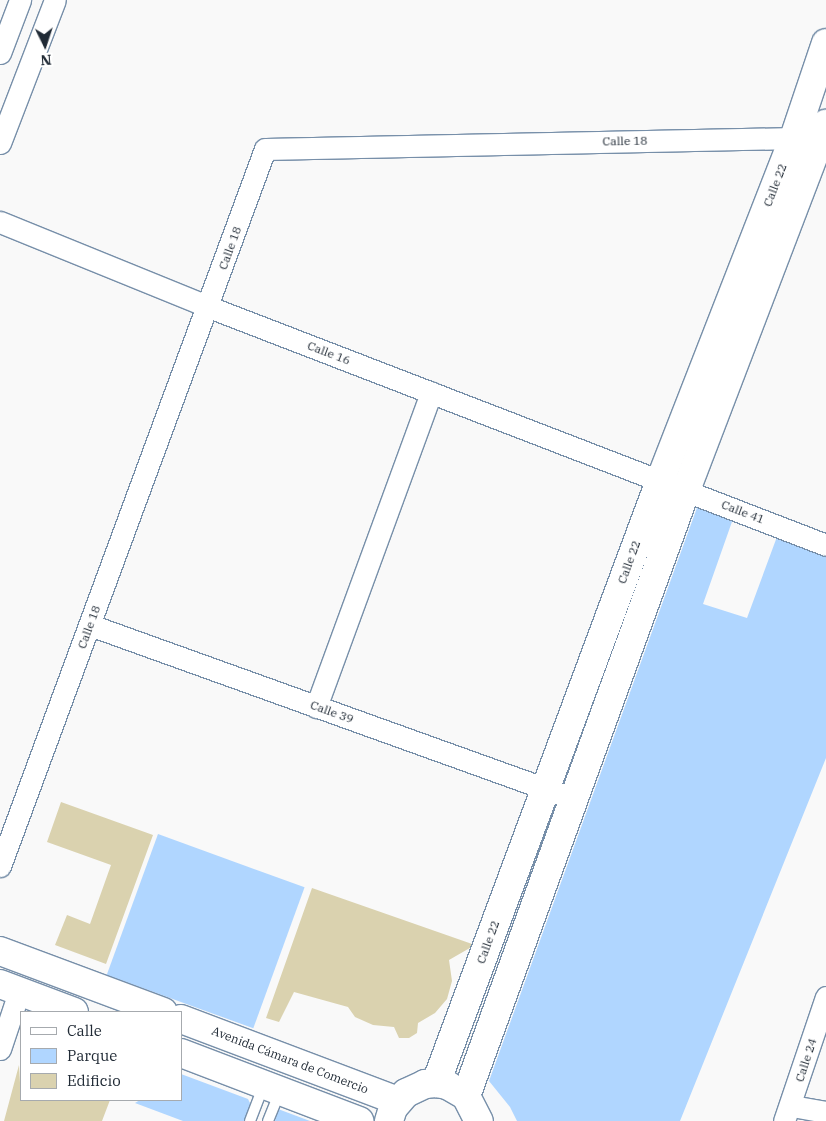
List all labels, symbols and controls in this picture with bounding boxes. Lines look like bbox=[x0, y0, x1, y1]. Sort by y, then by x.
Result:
north arrow bbox=[20, 20, 70, 70]
text: N bbox=[40, 51, 52, 69]
street label: Calle 18 bbox=[602, 133, 648, 149]
street label: Calle 22 bbox=[760, 161, 790, 209]
street label: Calle 18 bbox=[216, 224, 244, 272]
street label: Calle 16 bbox=[305, 338, 353, 368]
street label: Calle 41 bbox=[719, 497, 767, 527]
street label: Calle 22 bbox=[615, 538, 643, 586]
street label: Calle 18 bbox=[75, 603, 103, 651]
street label: Calle 39 bbox=[308, 698, 356, 726]
street label: Calle 22 bbox=[474, 918, 502, 966]
legend bbox=[20, 1011, 182, 1101]
text: Calle bbox=[67, 1021, 102, 1040]
street label: Avenida Cámara de Comercio bbox=[210, 1023, 370, 1097]
street label: Calle 24 bbox=[792, 1036, 820, 1084]
text: Parque bbox=[67, 1046, 117, 1065]
text: Edificio bbox=[67, 1071, 121, 1090]

